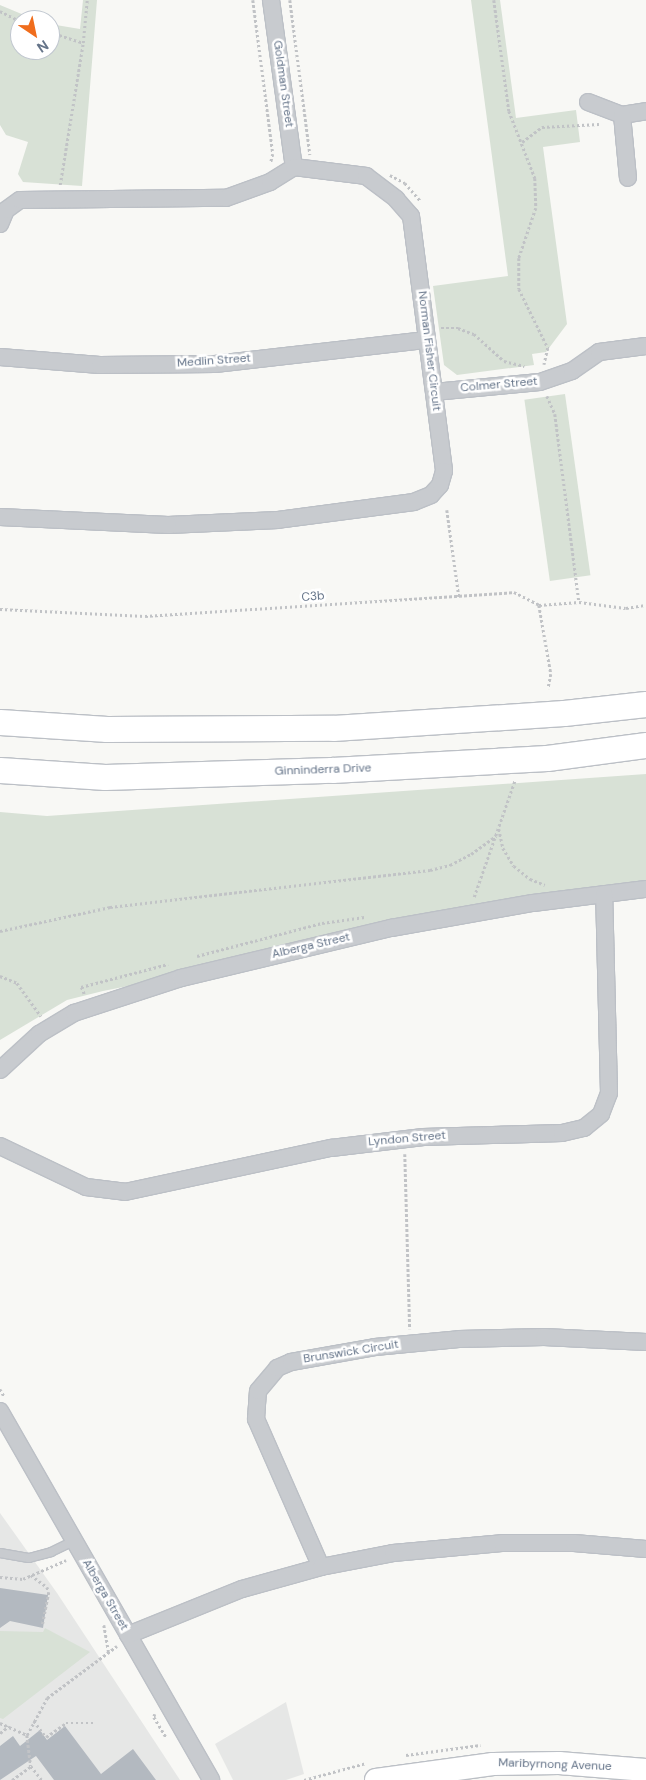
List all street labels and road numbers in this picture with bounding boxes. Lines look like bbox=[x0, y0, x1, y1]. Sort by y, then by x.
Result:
street label: Goldman Street bbox=[270, 40, 296, 128]
street label: Norman Fisher Circuit bbox=[414, 290, 444, 412]
street label: Medlin Street bbox=[177, 351, 251, 371]
street label: Colmer Street bbox=[460, 374, 538, 396]
street label: C3b bbox=[301, 589, 325, 605]
street label: Ginninderra Drive bbox=[274, 761, 372, 779]
street label: Alberga Street bbox=[271, 930, 351, 962]
street label: Lyndon Street bbox=[368, 1128, 446, 1150]
street label: Brunswick Circuit bbox=[302, 1337, 400, 1367]
street label: Alberga Street bbox=[79, 1557, 131, 1633]
street label: Maribyrnong Avenue bbox=[498, 1756, 612, 1774]

